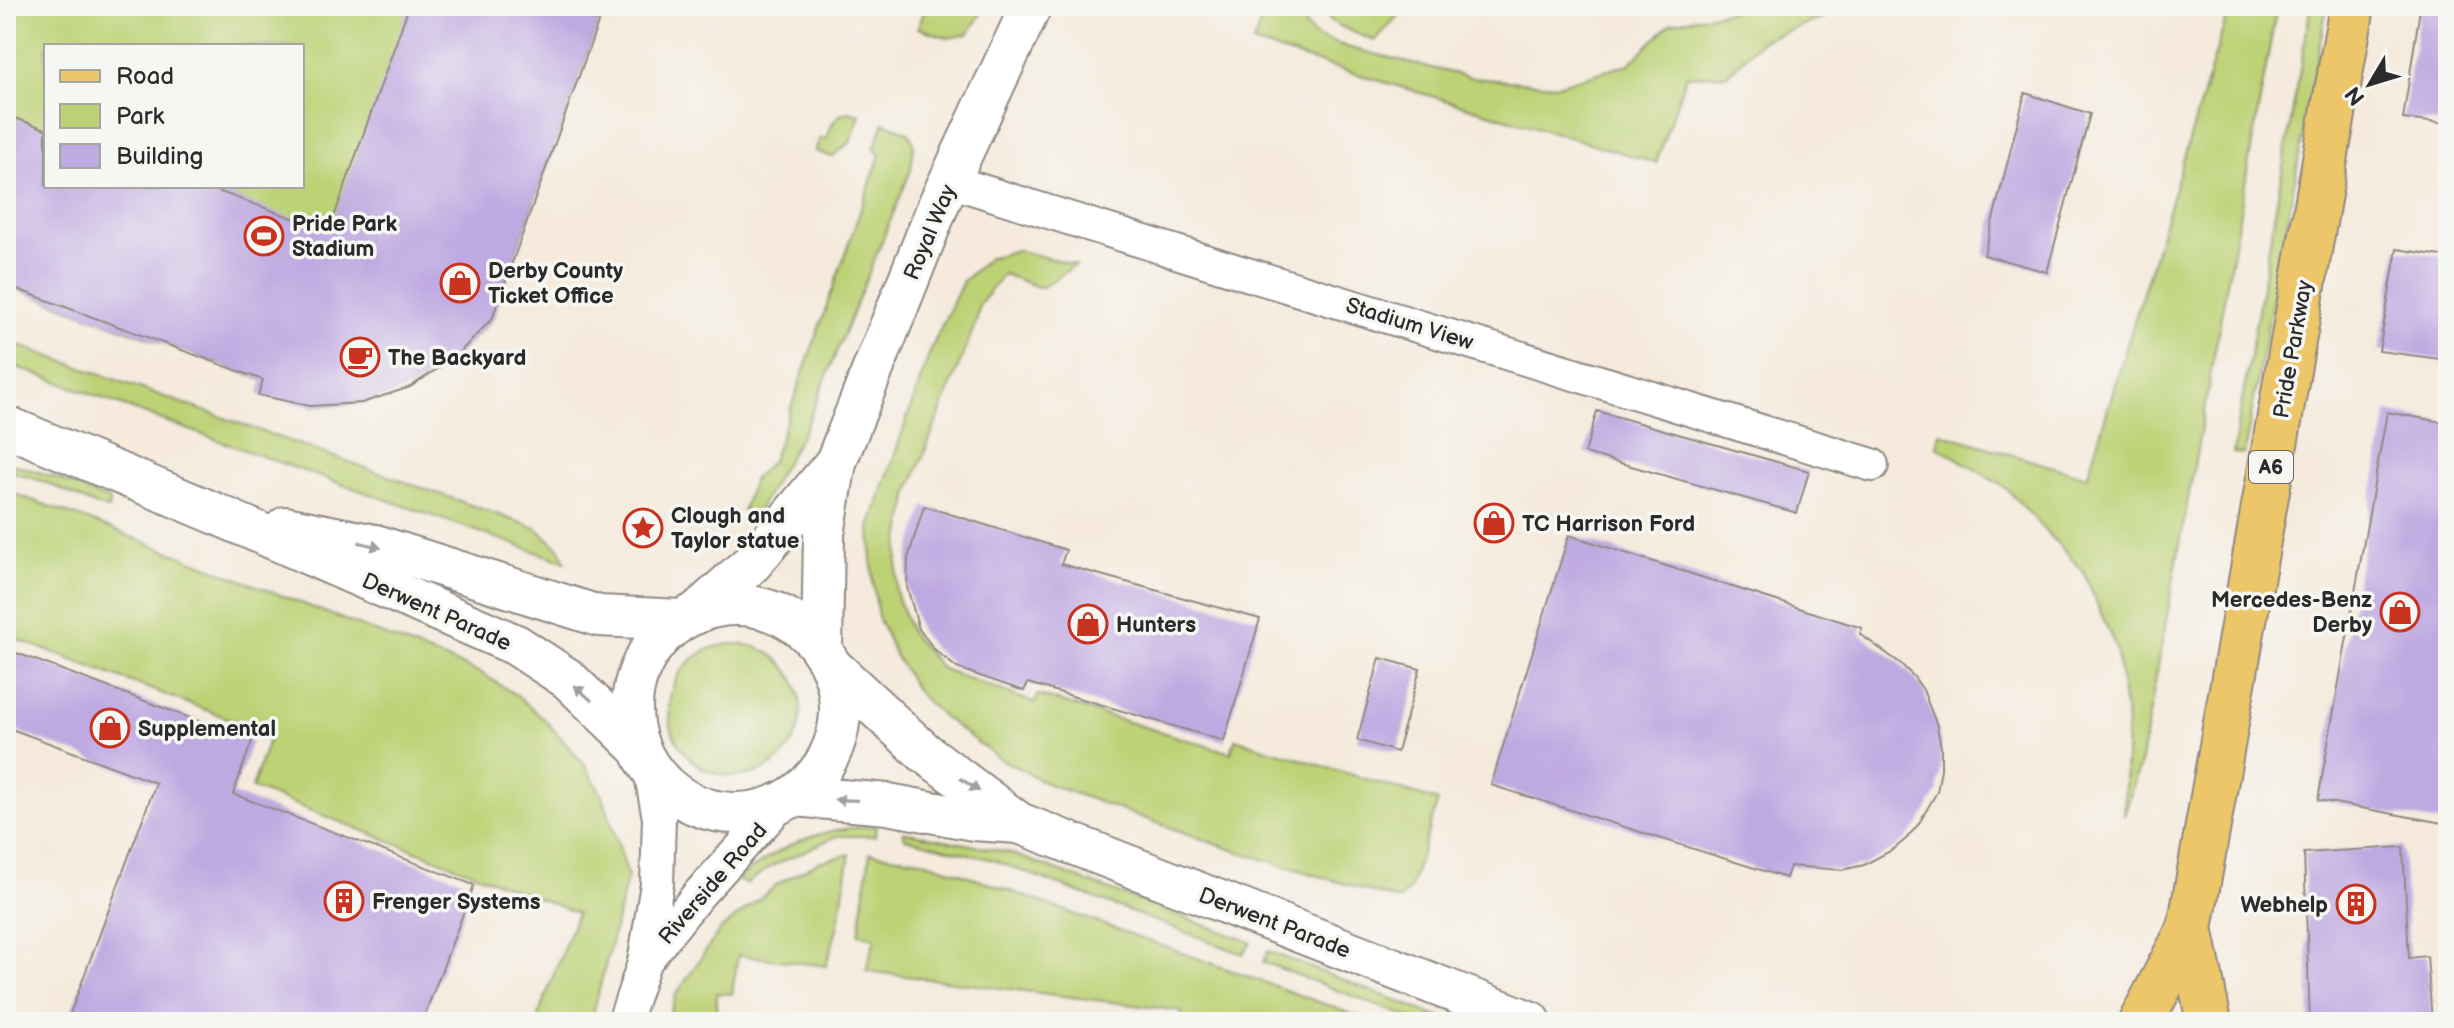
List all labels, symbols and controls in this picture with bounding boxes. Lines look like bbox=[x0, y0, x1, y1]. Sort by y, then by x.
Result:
legend bbox=[44, 44, 304, 188]
north arrow bbox=[2330, 44, 2410, 124]
text: Road bbox=[116, 62, 174, 91]
text: N bbox=[2340, 81, 2371, 110]
text: Park bbox=[116, 102, 164, 131]
text: Building bbox=[116, 142, 203, 171]
street label: Royal Way bbox=[898, 181, 963, 284]
place label: Pride Park Stadium bbox=[292, 211, 398, 263]
sports icon: Pride Park Stadium bbox=[243, 215, 285, 257]
place label: Derby County Ticket Office bbox=[488, 258, 623, 310]
shop icon: Derby County Ticket Office bbox=[439, 262, 481, 304]
street label: Pride Parkway bbox=[2268, 278, 2319, 420]
street label: Stadium View bbox=[1343, 292, 1477, 357]
cafe icon: The Backyard bbox=[339, 336, 381, 378]
place label: The Backyard bbox=[388, 345, 526, 372]
road number: A6 bbox=[2249, 451, 2293, 483]
shop icon: TC Harrison Ford bbox=[1473, 502, 1515, 544]
place label: Clough and Taylor statue bbox=[671, 503, 799, 555]
place icon: Clough and Taylor statue bbox=[622, 507, 664, 549]
place label: TC Harrison Ford bbox=[1522, 511, 1695, 538]
one-way arrow bbox=[358, 539, 383, 552]
street label: Derwent Parade bbox=[358, 567, 515, 657]
place label: Mercedes-Benz Derby bbox=[2211, 587, 2372, 639]
shop icon: Mercedes-Benz Derby bbox=[2379, 591, 2421, 633]
shop icon: Hunters bbox=[1067, 603, 1109, 645]
place label: Hunters bbox=[1116, 612, 1196, 639]
one-way arrow bbox=[574, 685, 593, 703]
shop icon: Supplemental bbox=[89, 707, 131, 749]
place label: Supplemental bbox=[138, 716, 276, 743]
one-way arrow bbox=[959, 777, 980, 792]
one-way arrow bbox=[833, 794, 858, 807]
street label: Riverside Road bbox=[653, 818, 773, 950]
building icon: Frenger Systems bbox=[323, 880, 365, 922]
street label: Derwent Parade bbox=[1195, 882, 1354, 965]
building icon: Webhelp bbox=[2335, 883, 2377, 925]
place label: Frenger Systems bbox=[372, 889, 541, 916]
place label: Webhelp bbox=[2240, 892, 2328, 919]

